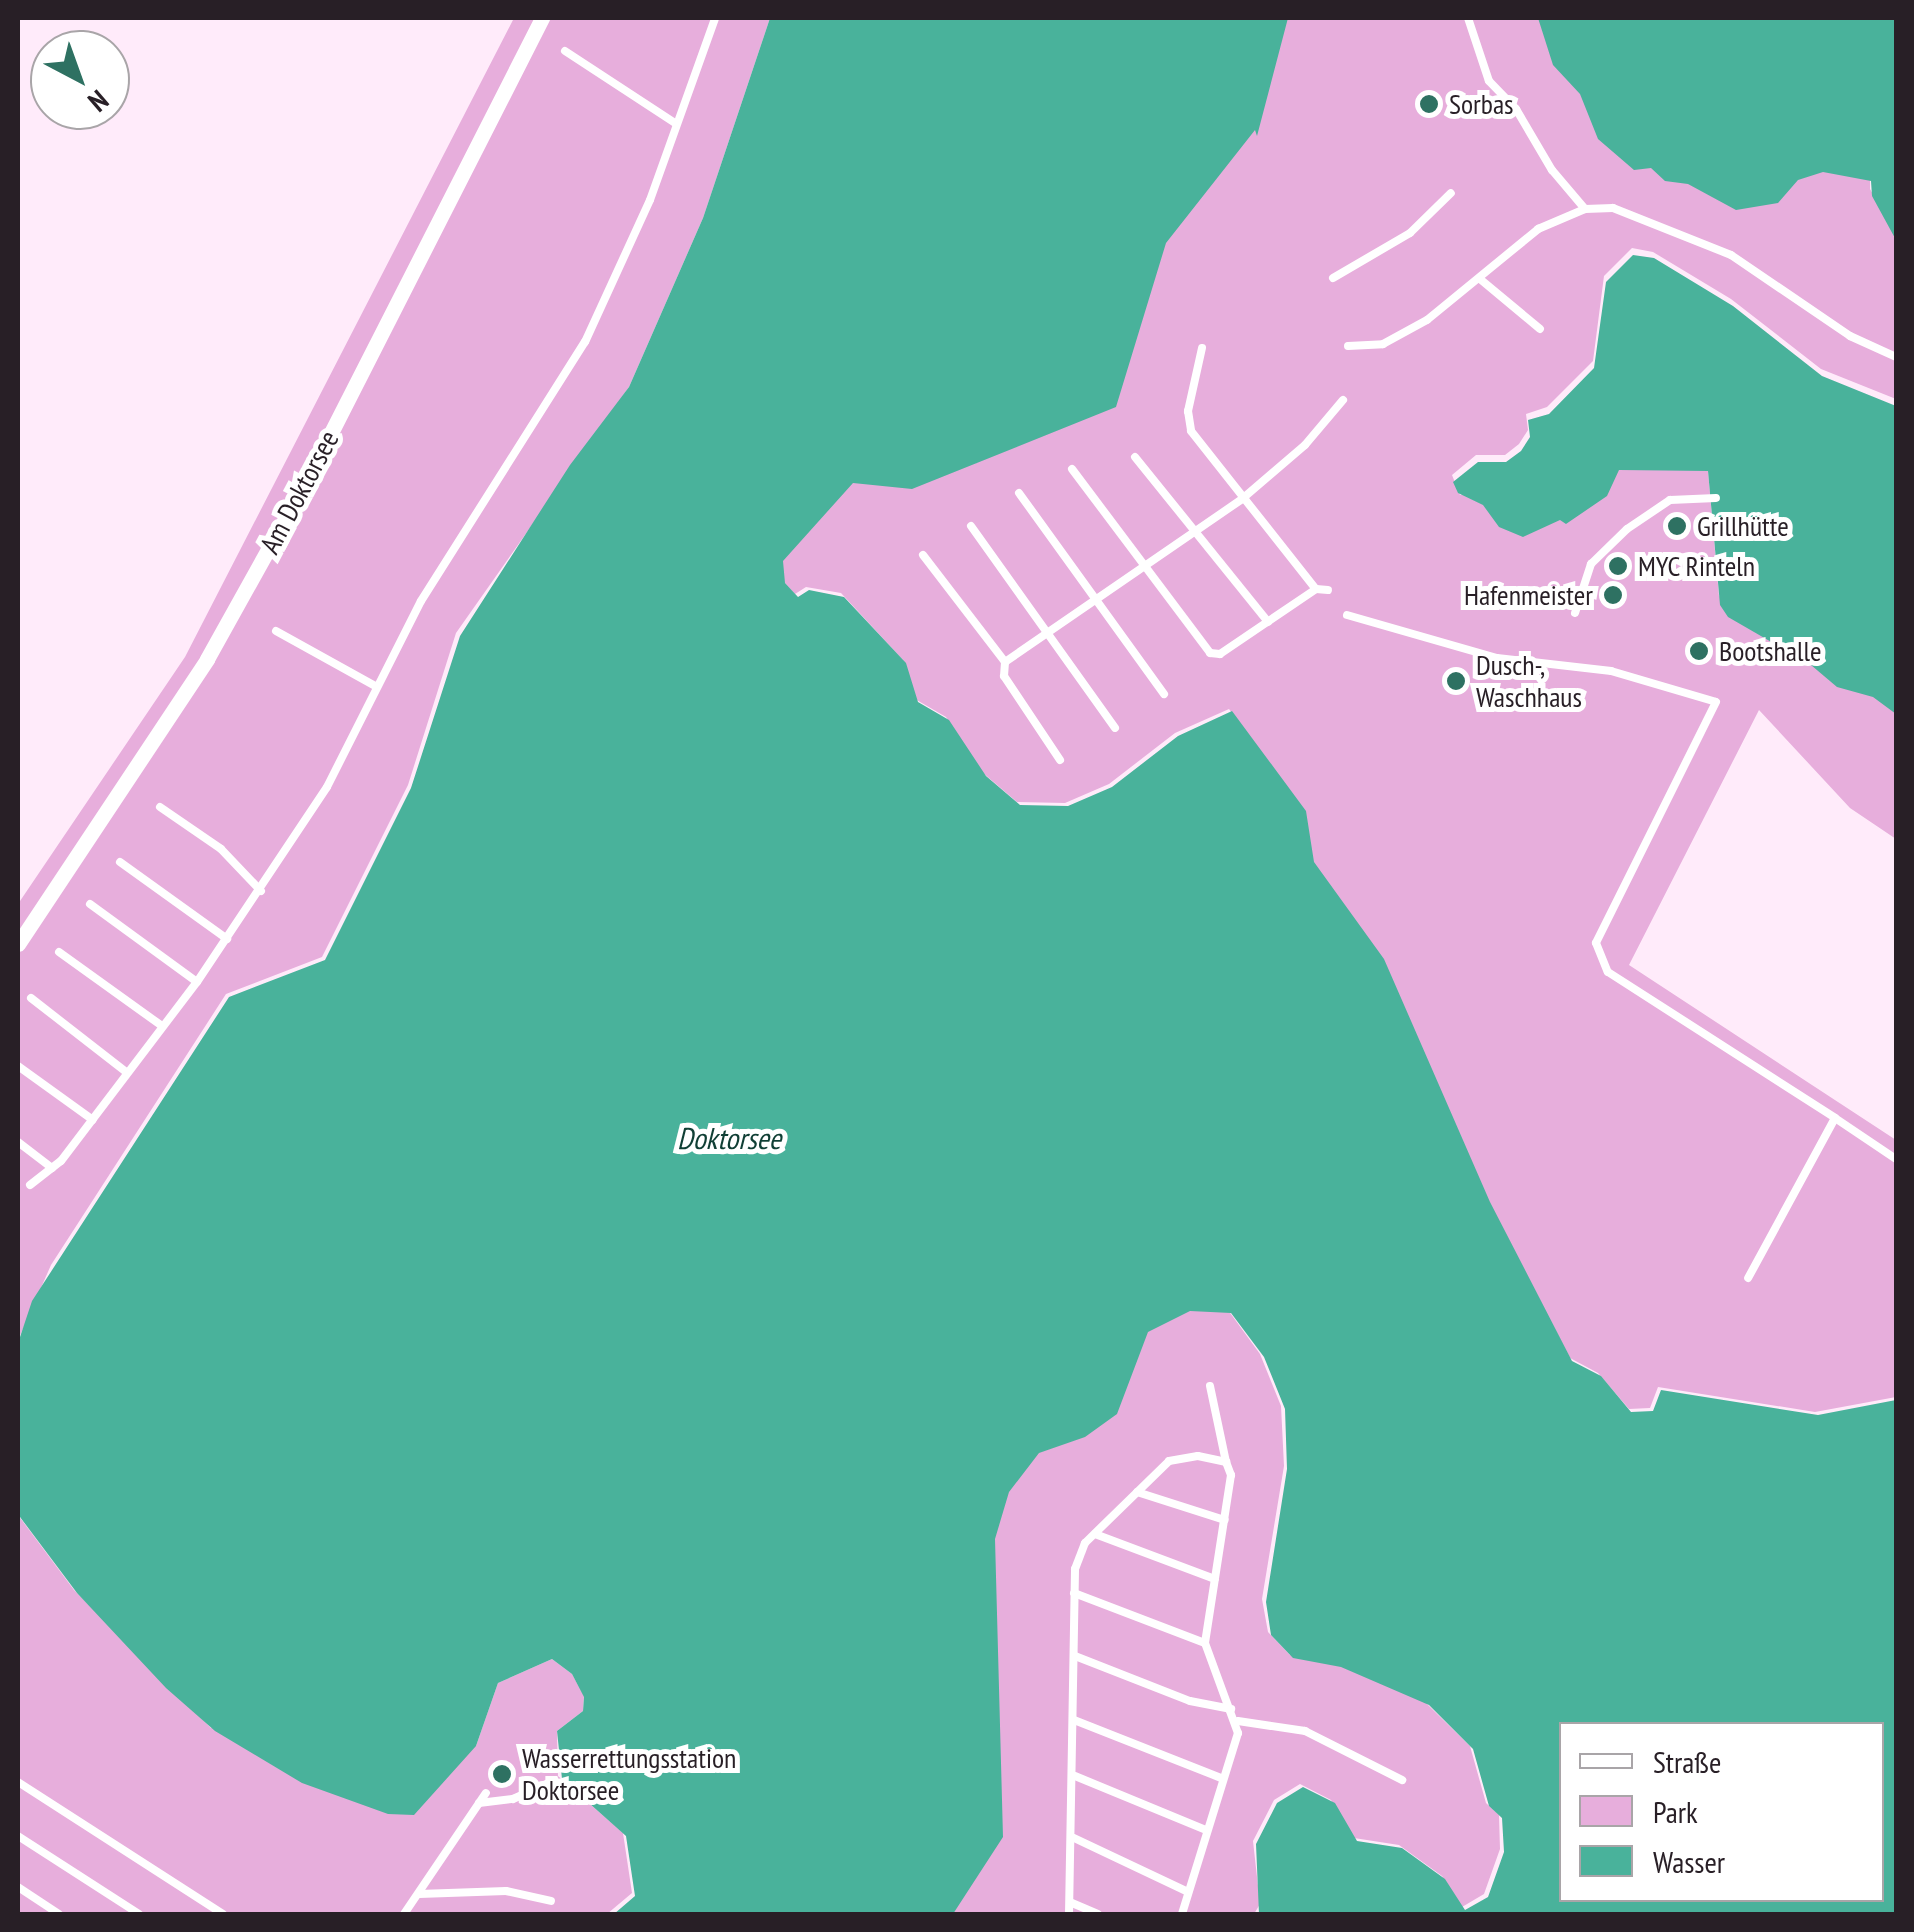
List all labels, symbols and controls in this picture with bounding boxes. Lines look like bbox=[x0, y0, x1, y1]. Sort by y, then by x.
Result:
north arrow bbox=[30, 30, 130, 130]
text: N bbox=[81, 83, 117, 120]
place label: Sorbas bbox=[1449, 87, 1514, 121]
marker: Sorbas bbox=[1418, 93, 1440, 115]
street label: Am Doktorsee bbox=[253, 425, 345, 559]
place label: Grillhütte bbox=[1697, 509, 1789, 543]
marker: Grillhütte bbox=[1666, 515, 1688, 537]
place label: MYC Rinteln bbox=[1638, 549, 1756, 583]
marker: MYC Rinteln bbox=[1607, 555, 1629, 577]
place label: Hafenmeister bbox=[1464, 578, 1593, 612]
marker: Hafenmeister bbox=[1602, 584, 1624, 606]
place label: Bootshalle bbox=[1719, 634, 1822, 668]
marker: Bootshalle bbox=[1688, 640, 1710, 662]
place label: Dusch-, Waschhaus bbox=[1476, 648, 1582, 714]
marker: Dusch-, Waschhaus bbox=[1445, 670, 1467, 692]
water label: Doktorsee bbox=[677, 1120, 781, 1156]
legend bbox=[1559, 1722, 1884, 1902]
place label: Wasserrettungsstation Doktorsee bbox=[522, 1741, 736, 1807]
text: Straße bbox=[1653, 1742, 1721, 1781]
marker: Wasserrettungsstation Doktorsee bbox=[491, 1763, 513, 1785]
text: Park bbox=[1653, 1792, 1698, 1831]
text: Wasser bbox=[1653, 1842, 1725, 1881]

